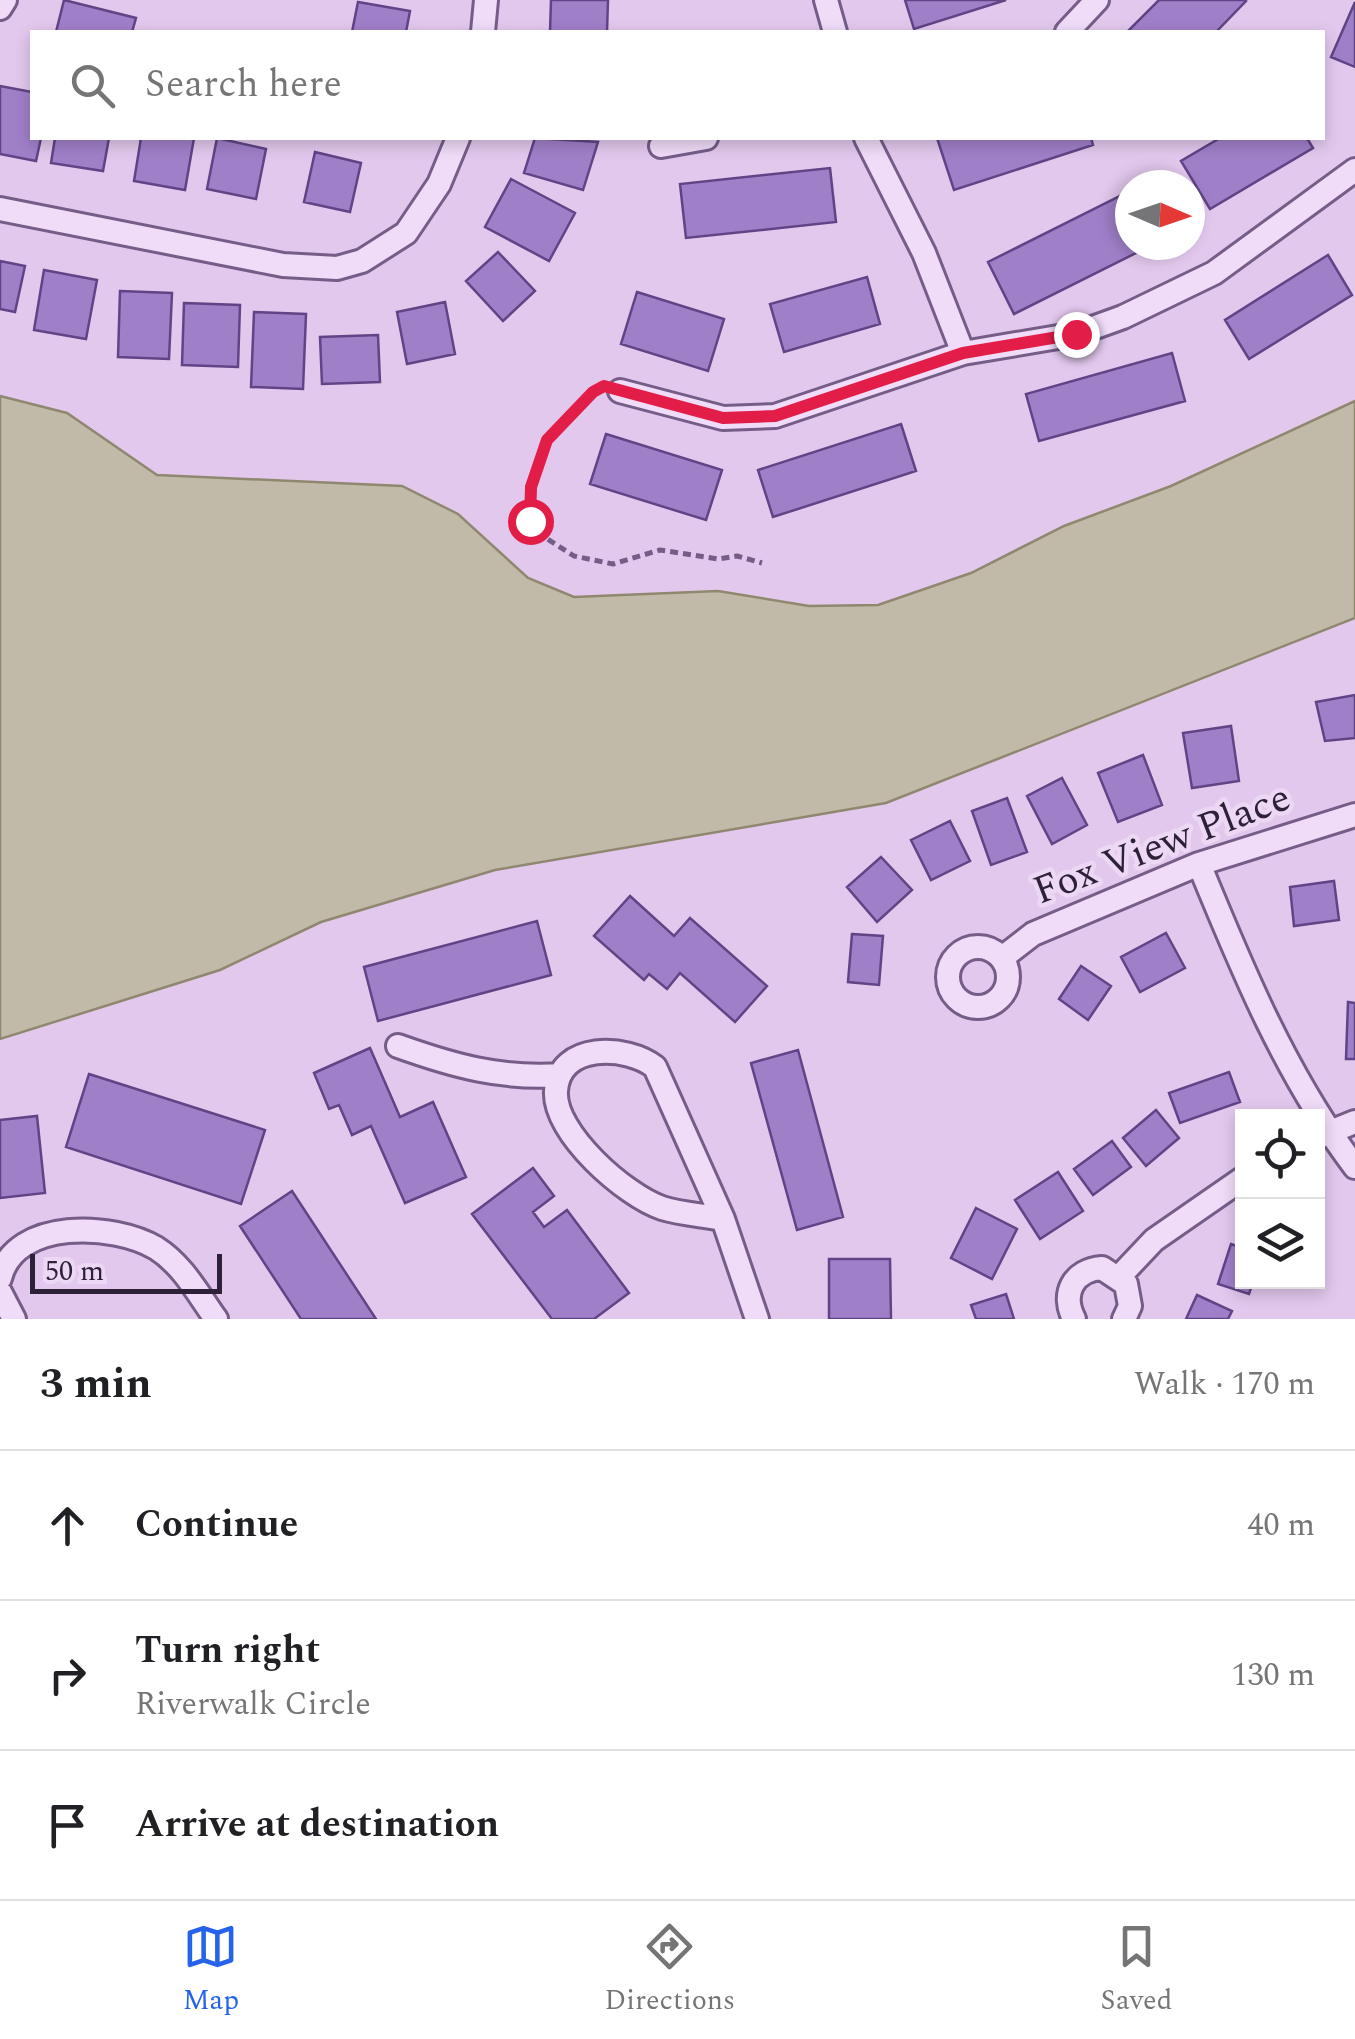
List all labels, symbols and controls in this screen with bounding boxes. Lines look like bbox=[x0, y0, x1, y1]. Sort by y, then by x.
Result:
search box bbox=[30, 30, 1325, 140]
text: Search here bbox=[145, 56, 342, 114]
icon: search bbox=[65, 58, 120, 113]
north arrow bbox=[1115, 170, 1205, 260]
route end bbox=[1054, 312, 1100, 358]
route start bbox=[508, 499, 554, 545]
street label: Fox View Place bbox=[1024, 768, 1300, 922]
map controls bbox=[1235, 1109, 1325, 1289]
button: locate bbox=[1235, 1109, 1325, 1199]
button: layers bbox=[1235, 1199, 1325, 1289]
scale bar bbox=[30, 1249, 222, 1294]
text: 50 m bbox=[45, 1250, 104, 1293]
text: 3 min bbox=[40, 1353, 152, 1416]
text: Walk · 170 m bbox=[1134, 1360, 1315, 1409]
text: Continue bbox=[135, 1496, 298, 1554]
icon: ahead bbox=[40, 1498, 95, 1553]
text: 40 m bbox=[1247, 1501, 1315, 1550]
text: Turn right bbox=[135, 1622, 320, 1680]
icon: right bbox=[40, 1648, 95, 1703]
text: 130 m bbox=[1231, 1651, 1315, 1700]
text: Riverwalk Circle bbox=[135, 1680, 371, 1729]
text: Arrive at destination bbox=[135, 1796, 499, 1854]
icon: arrive bbox=[40, 1798, 95, 1853]
tab: Map bbox=[183, 1919, 239, 2022]
tab: Directions bbox=[604, 1919, 735, 2022]
tab: Saved bbox=[1101, 1919, 1172, 2022]

